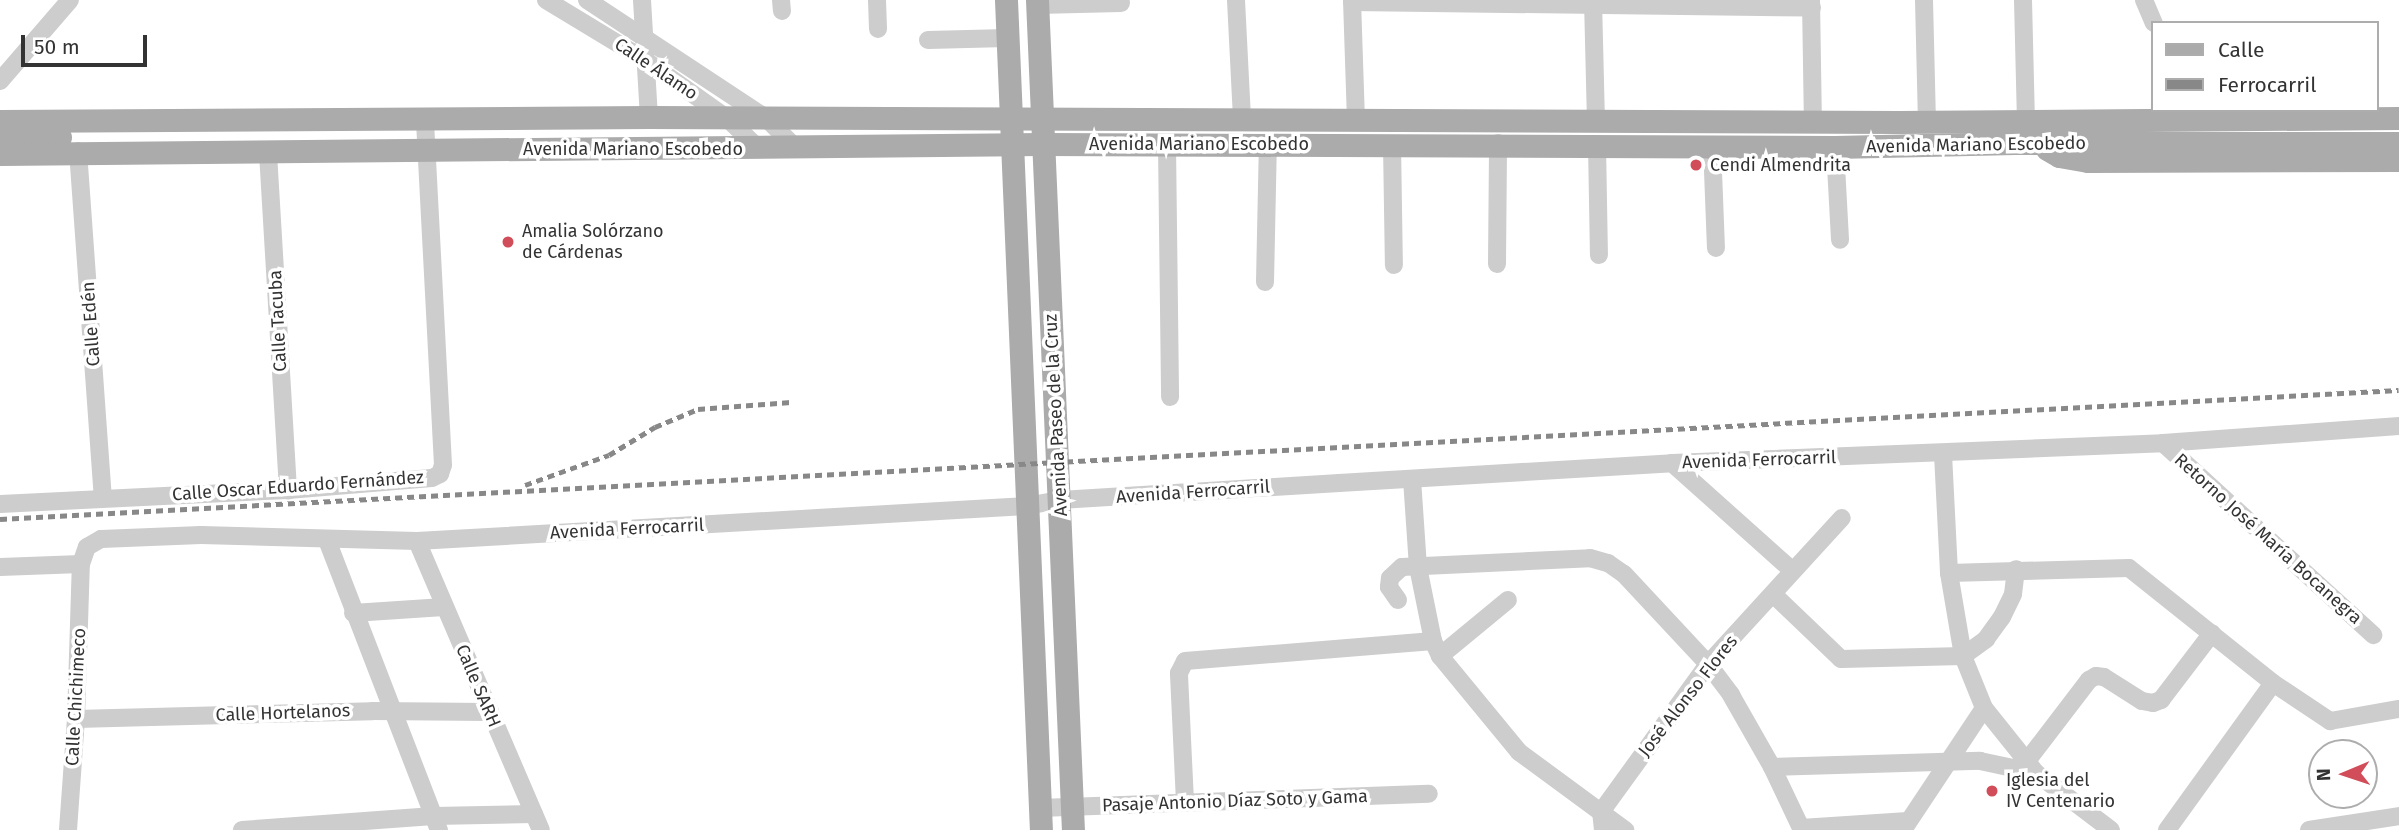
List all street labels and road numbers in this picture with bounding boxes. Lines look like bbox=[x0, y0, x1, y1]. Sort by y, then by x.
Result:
street label: Calle Álamo bbox=[610, 33, 702, 105]
street label: Avenida Mariano Escobedo bbox=[1866, 132, 2086, 158]
street label: Avenida Mariano Escobedo bbox=[1089, 133, 1309, 155]
street label: Avenida Mariano Escobedo bbox=[523, 138, 743, 160]
street label: Calle Tacuba bbox=[265, 270, 291, 372]
street label: Calle Edén bbox=[77, 281, 105, 367]
street label: Avenida Paseo de la Cruz bbox=[1040, 313, 1072, 517]
street label: Avenida Ferrocarril bbox=[1682, 447, 1836, 473]
street label: Retorno José María Bocanegra bbox=[2170, 449, 2366, 629]
street label: Calle Oscar Eduardo Fernández bbox=[171, 466, 425, 506]
street label: Avenida Ferrocarril bbox=[1115, 476, 1271, 508]
street label: Avenida Ferrocarril bbox=[549, 514, 705, 544]
street label: Calle Chichimeco bbox=[62, 627, 90, 767]
street label: José Alonso Flores bbox=[1634, 631, 1742, 761]
street label: Calle SARH bbox=[451, 641, 505, 731]
street label: Calle Hortelanos bbox=[215, 700, 351, 726]
street label: Pasaje Antonio Díaz Soto y Gama bbox=[1102, 786, 1368, 816]

